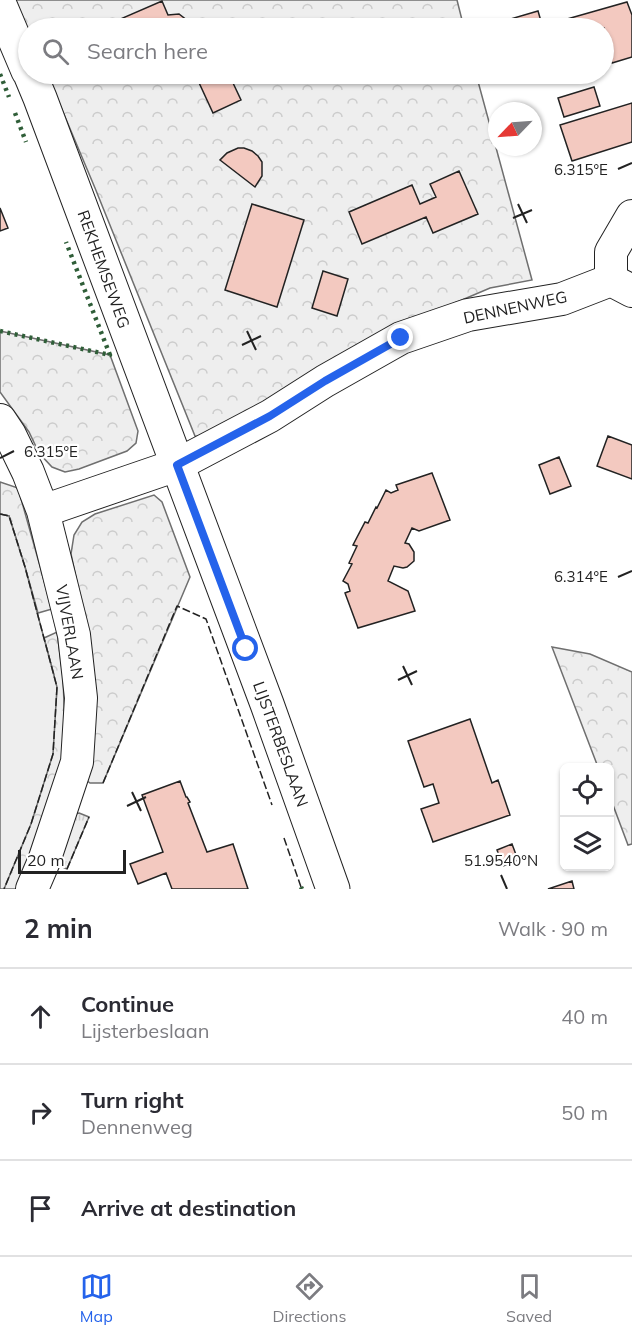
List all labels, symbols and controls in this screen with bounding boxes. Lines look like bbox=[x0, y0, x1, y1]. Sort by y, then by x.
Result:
search box bbox=[18, 18, 614, 84]
icon: search bbox=[39, 35, 72, 68]
text: Search here bbox=[87, 37, 208, 65]
north arrow bbox=[488, 102, 542, 156]
text: 6.315°E bbox=[554, 160, 608, 179]
street label: REKHEMSEWEG bbox=[73, 207, 135, 331]
street label: DENNENWEG bbox=[461, 286, 569, 328]
route end bbox=[387, 324, 413, 350]
text: 6.315°E bbox=[24, 442, 78, 461]
text: 6.314°E bbox=[554, 567, 608, 586]
street label: VIJVERLAAN bbox=[52, 583, 88, 681]
route start bbox=[232, 635, 258, 661]
street label: LIJSTERBESLAAN bbox=[249, 679, 313, 809]
map controls bbox=[560, 763, 614, 871]
button: locate bbox=[560, 763, 614, 817]
button: layers bbox=[560, 817, 614, 871]
scale bar bbox=[18, 847, 126, 874]
text: 20 m bbox=[27, 850, 64, 870]
text: 51.9540°N bbox=[464, 851, 538, 870]
text: 2 min bbox=[24, 912, 93, 945]
text: Walk · 90 m bbox=[498, 916, 608, 941]
text: Continue bbox=[81, 990, 174, 1018]
icon: ahead bbox=[24, 1000, 57, 1033]
text: 40 m bbox=[561, 1004, 608, 1029]
text: Lijsterbeslaan bbox=[81, 1018, 210, 1043]
text: Turn right bbox=[81, 1086, 184, 1114]
icon: right bbox=[24, 1096, 57, 1129]
text: 50 m bbox=[561, 1100, 608, 1125]
text: Dennenweg bbox=[81, 1114, 193, 1139]
icon: arrive bbox=[24, 1192, 57, 1225]
text: Arrive at destination bbox=[81, 1194, 296, 1222]
tab: Map bbox=[80, 1270, 113, 1326]
tab: Directions bbox=[272, 1270, 346, 1326]
tab: Saved bbox=[506, 1270, 552, 1326]

